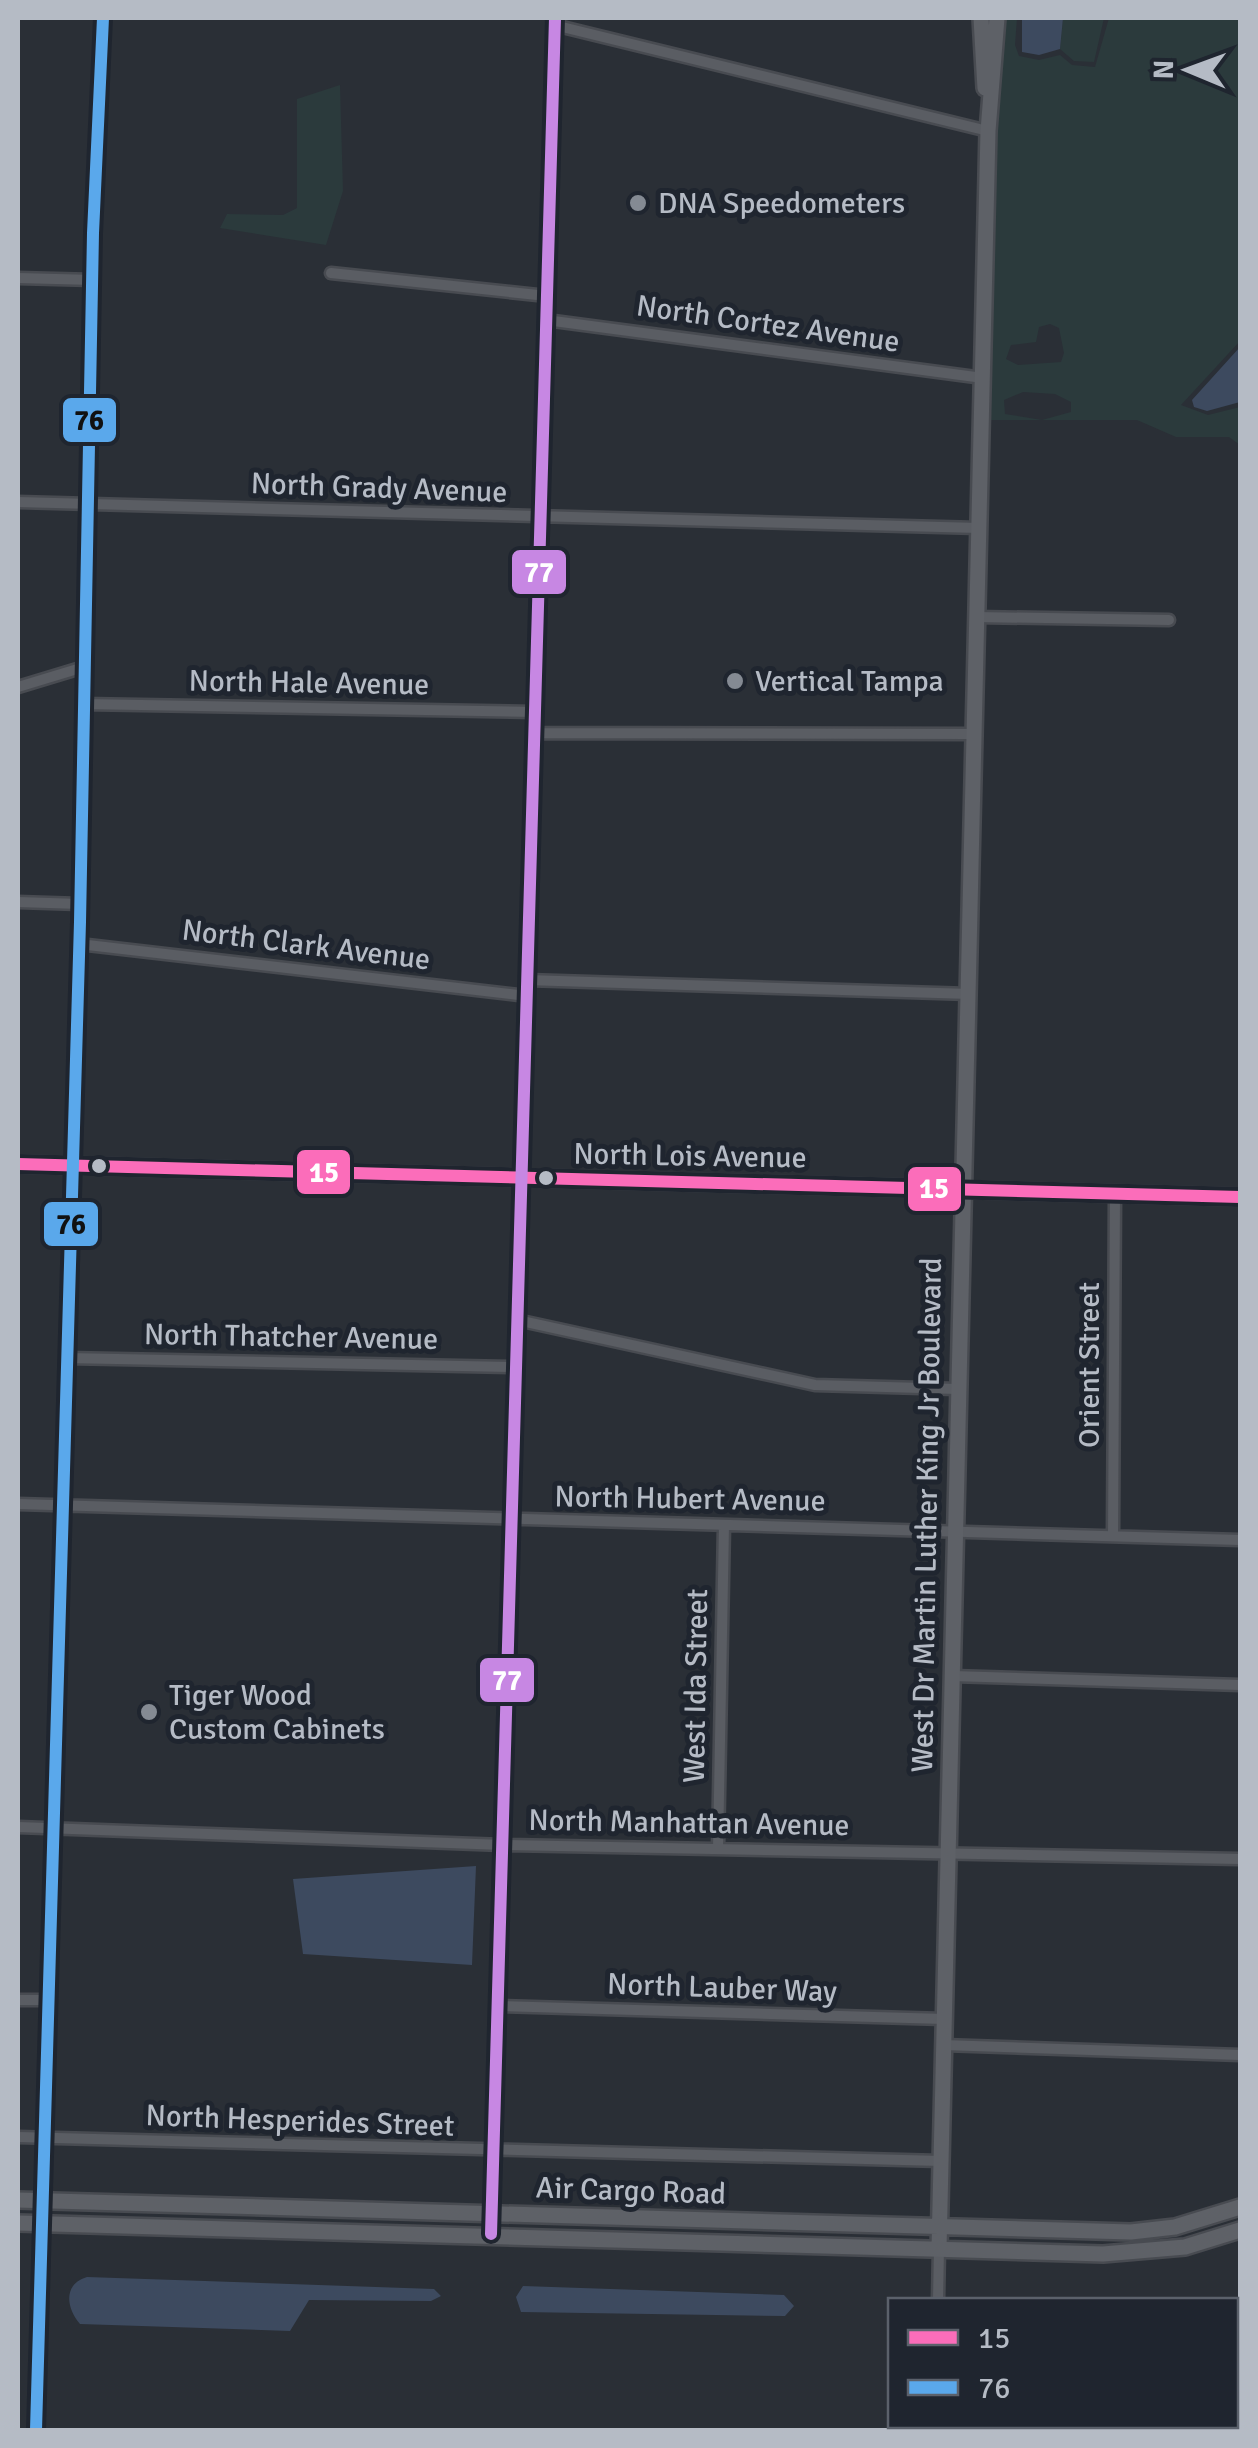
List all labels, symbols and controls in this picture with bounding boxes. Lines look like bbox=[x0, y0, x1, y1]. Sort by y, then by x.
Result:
north arrow bbox=[1138, 20, 1238, 120]
text: N bbox=[1147, 60, 1181, 80]
place label: DNA Speedometers bbox=[658, 185, 905, 222]
marker: DNA Speedometers bbox=[627, 192, 649, 214]
street label: North Cortez Avenue bbox=[634, 287, 902, 361]
line badge: 76 bbox=[61, 396, 118, 444]
text: 76 bbox=[74, 404, 104, 438]
street label: North Grady Avenue bbox=[250, 465, 508, 511]
line badge: 77 bbox=[510, 548, 568, 596]
text: 77 bbox=[524, 556, 554, 590]
street label: North Hale Avenue bbox=[188, 662, 430, 704]
place label: Vertical Tampa bbox=[755, 663, 944, 700]
marker: Vertical Tampa bbox=[724, 670, 746, 692]
street label: North Clark Avenue bbox=[180, 911, 432, 979]
street label: North Lois Avenue bbox=[573, 1135, 807, 1177]
line badge: 15 bbox=[295, 1148, 352, 1196]
unlabelled marker bbox=[89, 1156, 109, 1176]
text: 15 bbox=[309, 1156, 339, 1190]
line badge: 15 bbox=[906, 1165, 963, 1213]
unlabelled marker bbox=[536, 1168, 556, 1188]
text: 15 bbox=[919, 1172, 949, 1206]
line badge: 76 bbox=[42, 1200, 100, 1248]
text: 76 bbox=[56, 1208, 86, 1242]
street label: West Dr Martin Luther King Jr Boulevard bbox=[904, 1257, 950, 1773]
street label: Orient Street bbox=[1071, 1282, 1108, 1448]
street label: North Thatcher Avenue bbox=[144, 1316, 438, 1358]
street label: North Hubert Avenue bbox=[554, 1478, 826, 1520]
street label: West Ida Street bbox=[676, 1589, 716, 1783]
line badge: 77 bbox=[478, 1656, 536, 1704]
text: 77 bbox=[492, 1664, 522, 1698]
place label: Tiger Wood Custom Cabinets bbox=[169, 1677, 385, 1748]
marker: Tiger Wood Custom Cabinets bbox=[138, 1701, 160, 1723]
street label: North Manhattan Avenue bbox=[528, 1802, 850, 1844]
street label: North Lauber Way bbox=[607, 1966, 837, 2010]
street label: North Hesperides Street bbox=[145, 2097, 455, 2145]
street label: Air Cargo Road bbox=[535, 2169, 727, 2213]
legend bbox=[888, 2298, 1238, 2428]
text: 15 bbox=[978, 2320, 1010, 2357]
text: 76 bbox=[978, 2370, 1010, 2407]

